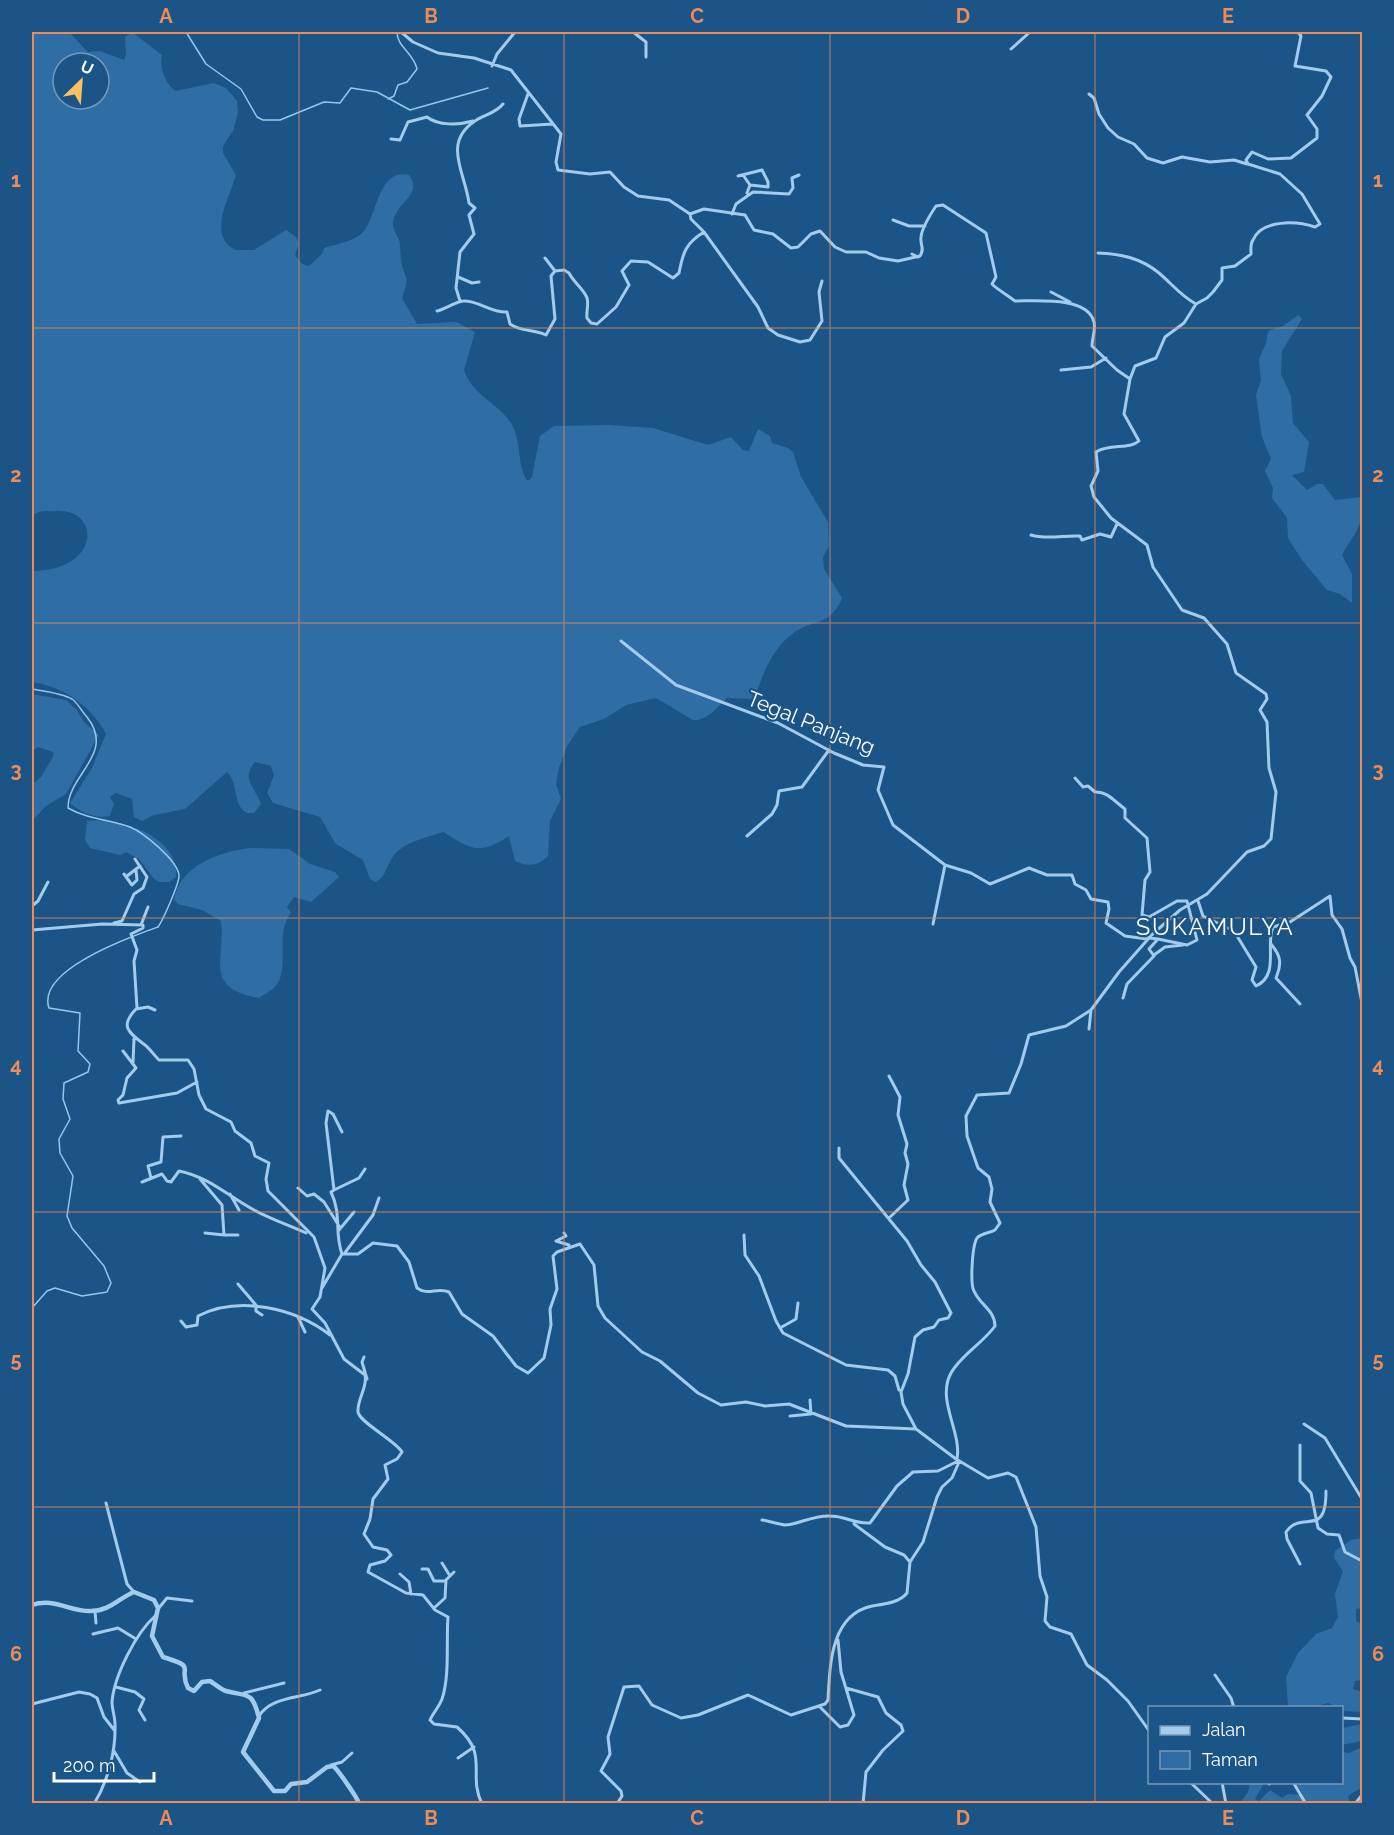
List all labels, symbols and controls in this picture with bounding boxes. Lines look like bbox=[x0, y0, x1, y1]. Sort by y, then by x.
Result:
text: A bbox=[159, 4, 173, 28]
text: B bbox=[424, 4, 438, 28]
text: C bbox=[690, 4, 704, 28]
text: D bbox=[956, 4, 970, 28]
text: E bbox=[1222, 4, 1234, 28]
north arrow bbox=[51, 51, 111, 111]
text: U bbox=[78, 57, 97, 79]
text: 1 bbox=[11, 168, 21, 192]
text: 1 bbox=[1373, 168, 1383, 192]
text: 2 bbox=[10, 463, 22, 487]
text: 2 bbox=[1372, 463, 1384, 487]
street label: Tegal Panjang bbox=[744, 686, 879, 760]
text: 3 bbox=[10, 758, 22, 782]
text: 3 bbox=[1372, 758, 1384, 782]
district label: SUKAMULYA bbox=[1136, 912, 1294, 941]
text: 4 bbox=[10, 1053, 22, 1077]
text: 4 bbox=[1372, 1053, 1384, 1077]
text: 5 bbox=[10, 1348, 22, 1372]
text: 5 bbox=[1372, 1348, 1384, 1372]
text: 6 bbox=[10, 1642, 22, 1666]
text: 6 bbox=[1372, 1642, 1384, 1666]
legend bbox=[1148, 1706, 1343, 1784]
text: Jalan bbox=[1202, 1719, 1246, 1740]
scale bar bbox=[54, 1745, 154, 1783]
text: Taman bbox=[1202, 1749, 1258, 1770]
text: 200 m bbox=[63, 1755, 116, 1776]
text: A bbox=[159, 1806, 173, 1830]
text: B bbox=[424, 1806, 438, 1830]
text: C bbox=[690, 1806, 704, 1830]
text: D bbox=[956, 1806, 970, 1830]
text: E bbox=[1222, 1806, 1234, 1830]

